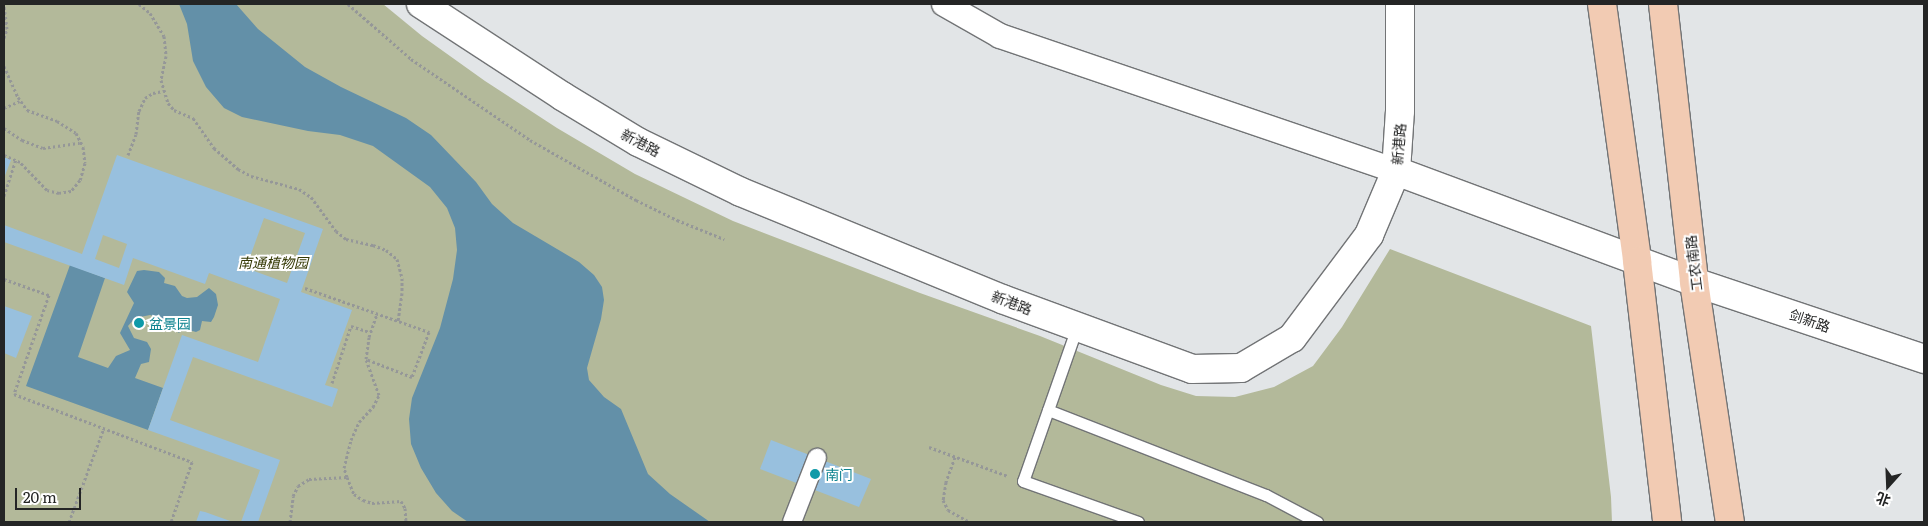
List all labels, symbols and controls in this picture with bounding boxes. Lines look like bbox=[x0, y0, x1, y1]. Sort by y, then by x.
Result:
street label: 新港路 bbox=[1388, 122, 1408, 166]
street label: 新港路 bbox=[619, 125, 663, 159]
street label: 工农南路 bbox=[1681, 234, 1705, 292]
park label: 南通植物园 bbox=[238, 254, 308, 270]
street label: 新港路 bbox=[989, 287, 1035, 317]
street label: 剑新路 bbox=[1787, 305, 1833, 335]
place label: 盆景园 bbox=[149, 315, 191, 331]
marker: 盆景园 bbox=[133, 317, 145, 329]
north arrow bbox=[1863, 461, 1913, 511]
place label: 南门 bbox=[825, 466, 853, 482]
marker: 南门 bbox=[809, 468, 821, 480]
scale bar bbox=[18, 478, 84, 510]
text: 20 m bbox=[23, 485, 57, 508]
text: 北 bbox=[1873, 488, 1893, 512]

